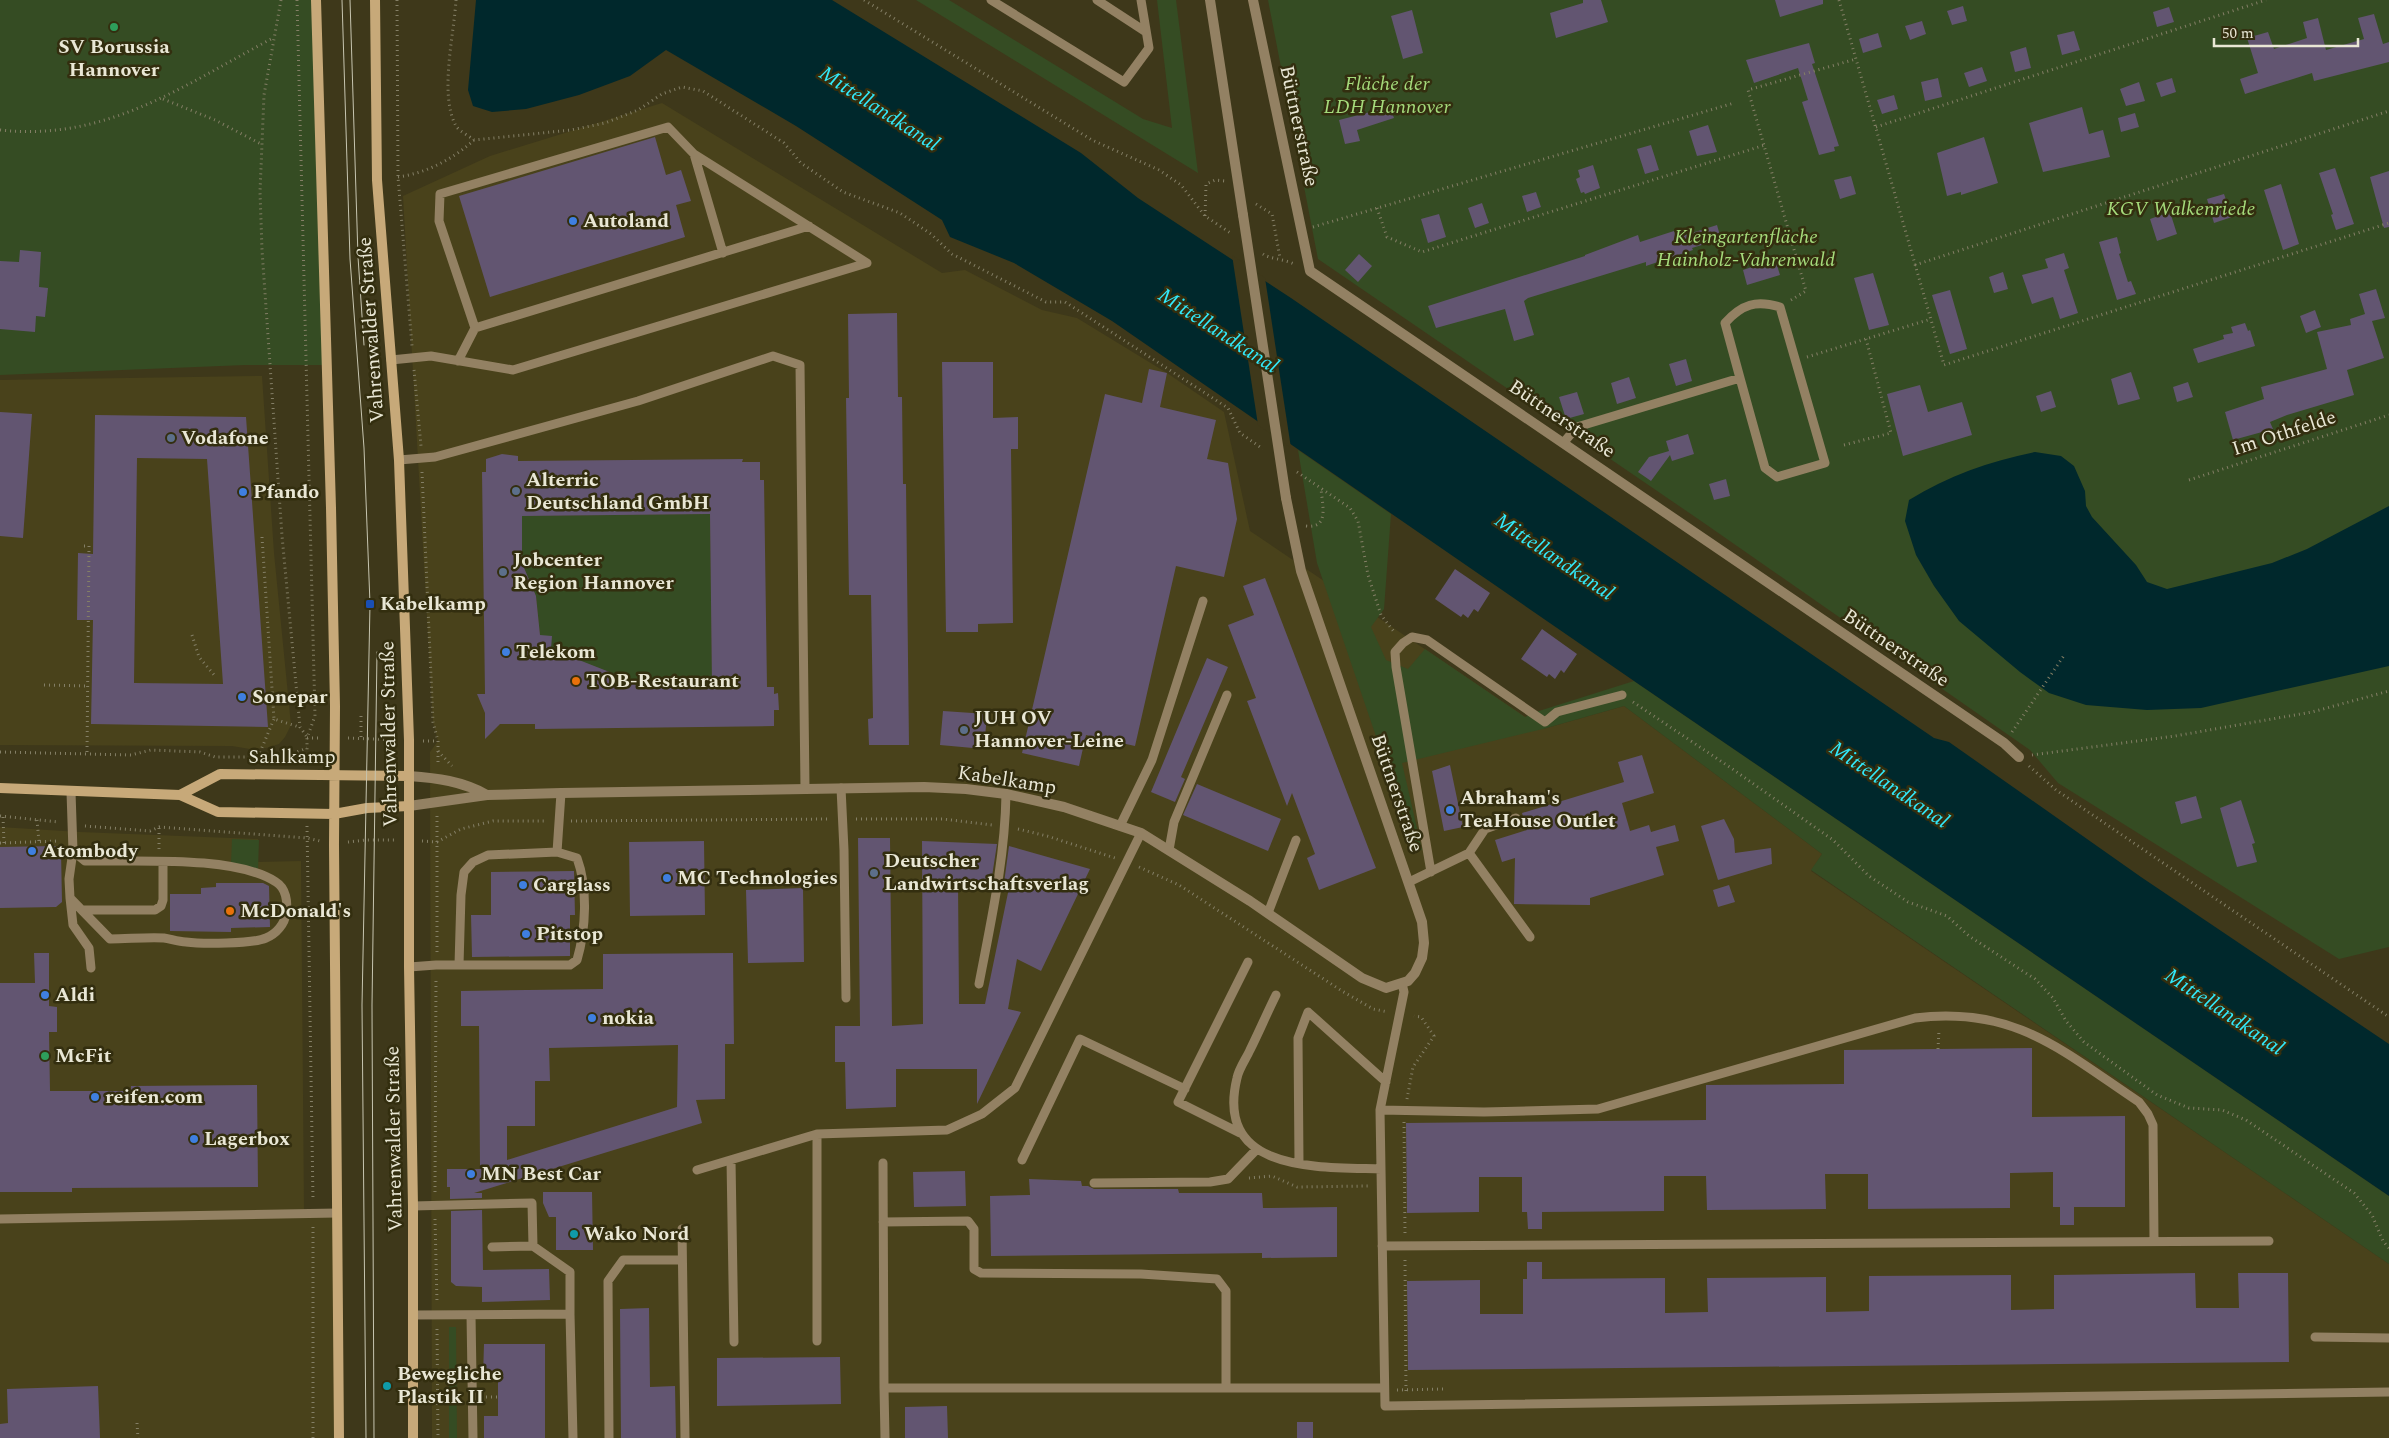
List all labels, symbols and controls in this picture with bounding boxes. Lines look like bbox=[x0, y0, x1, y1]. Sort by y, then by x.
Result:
scale bar bbox=[2214, 15, 2358, 47]
marker: SV Borussia Hannover bbox=[108, 21, 120, 33]
text: 50 m bbox=[2222, 22, 2254, 45]
place label: SV Borussia Hannover bbox=[58, 32, 170, 85]
water label: Mittellandkanal bbox=[812, 58, 946, 160]
street label: Büttnerstraße bbox=[1272, 63, 1326, 189]
park label: Fläche der LDH Hannover bbox=[1323, 69, 1452, 122]
park label: KGV Walkenriede bbox=[2107, 194, 2256, 224]
place label: Autoland bbox=[583, 206, 669, 236]
marker: Autoland bbox=[567, 215, 579, 227]
park label: Kleingartenfläche Hainholz-Vahrenwald bbox=[1657, 222, 1835, 275]
street label: Vahrenwalder Straße bbox=[350, 236, 392, 424]
water label: Mittellandkanal bbox=[1151, 280, 1285, 382]
street label: Büttnerstraße bbox=[1502, 372, 1622, 466]
street label: Im Othfelde bbox=[2228, 402, 2340, 464]
place label: Vodafone bbox=[181, 423, 269, 453]
marker: Vodafone bbox=[165, 432, 177, 444]
place label: Alterric Deutschland GmbH bbox=[526, 465, 709, 518]
place label: Pfando bbox=[253, 477, 319, 507]
marker: Alterric Deutschland GmbH bbox=[510, 485, 522, 497]
marker: Pfando bbox=[237, 486, 249, 498]
water label: Mittellandkanal bbox=[1488, 505, 1621, 609]
place label: Jobcenter Region Hannover bbox=[513, 545, 674, 598]
marker: Jobcenter Region Hannover bbox=[497, 566, 509, 578]
place label: Kabelkamp bbox=[380, 589, 486, 619]
marker: Kabelkamp bbox=[364, 598, 376, 610]
street label: Büttnerstraße bbox=[1836, 601, 1956, 695]
place label: Telekom bbox=[516, 637, 596, 667]
street label: Vahrenwalder Straße bbox=[372, 641, 406, 827]
marker: Telekom bbox=[500, 646, 512, 658]
place label: TOB-Restaurant bbox=[586, 666, 739, 696]
marker: TOB-Restaurant bbox=[570, 675, 582, 687]
place label: Sonepar bbox=[252, 682, 328, 712]
marker: Sonepar bbox=[236, 691, 248, 703]
place label: JUH OV Hannover-Leine bbox=[974, 703, 1124, 756]
marker: JUH OV Hannover-Leine bbox=[958, 724, 970, 736]
street label: Büttnerstraße bbox=[1363, 730, 1431, 856]
water label: Mittellandkanal bbox=[1823, 733, 1956, 837]
street label: Sahlkamp bbox=[248, 742, 336, 772]
street label: Kabelkamp bbox=[955, 757, 1059, 803]
place label: Abraham's TeaHouse Outlet bbox=[1460, 783, 1616, 836]
marker: Abraham's TeaHouse Outlet bbox=[1444, 804, 1456, 816]
place label: Atombody bbox=[42, 836, 139, 866]
marker: Atombody bbox=[26, 845, 38, 857]
place label: Deutscher Landwirtschaftsverlag bbox=[884, 846, 1089, 899]
place label: MC Technologies bbox=[677, 863, 838, 893]
marker: Deutscher Landwirtschaftsverlag bbox=[868, 867, 880, 879]
place label: Carglass bbox=[533, 870, 611, 900]
marker: MC Technologies bbox=[661, 872, 673, 884]
marker: Carglass bbox=[517, 879, 529, 891]
place label: McDonald's bbox=[240, 896, 351, 926]
marker: McDonald's bbox=[224, 905, 236, 917]
place label: Pitstop bbox=[536, 919, 603, 949]
marker: Pitstop bbox=[520, 928, 532, 940]
water label: Mittellandkanal bbox=[2158, 960, 2291, 1064]
place label: Aldi bbox=[55, 980, 95, 1010]
marker: Aldi bbox=[39, 989, 51, 1001]
place label: nokia bbox=[602, 1003, 655, 1033]
marker: nokia bbox=[586, 1012, 598, 1024]
place label: McFit bbox=[55, 1041, 112, 1071]
street label: Vahrenwalder Straße bbox=[377, 1046, 411, 1232]
marker: McFit bbox=[39, 1050, 51, 1062]
place label: reifen.com bbox=[105, 1082, 203, 1112]
marker: reifen.com bbox=[89, 1091, 101, 1103]
place label: Lagerbox bbox=[204, 1124, 290, 1154]
marker: Lagerbox bbox=[188, 1133, 200, 1145]
place label: MN Best Car bbox=[481, 1159, 601, 1189]
marker: MN Best Car bbox=[465, 1168, 477, 1180]
place label: Wako Nord bbox=[584, 1219, 690, 1249]
marker: Wako Nord bbox=[568, 1228, 580, 1240]
place label: Bewegliche Plastik II bbox=[397, 1359, 502, 1412]
marker: Bewegliche Plastik II bbox=[381, 1380, 393, 1392]

